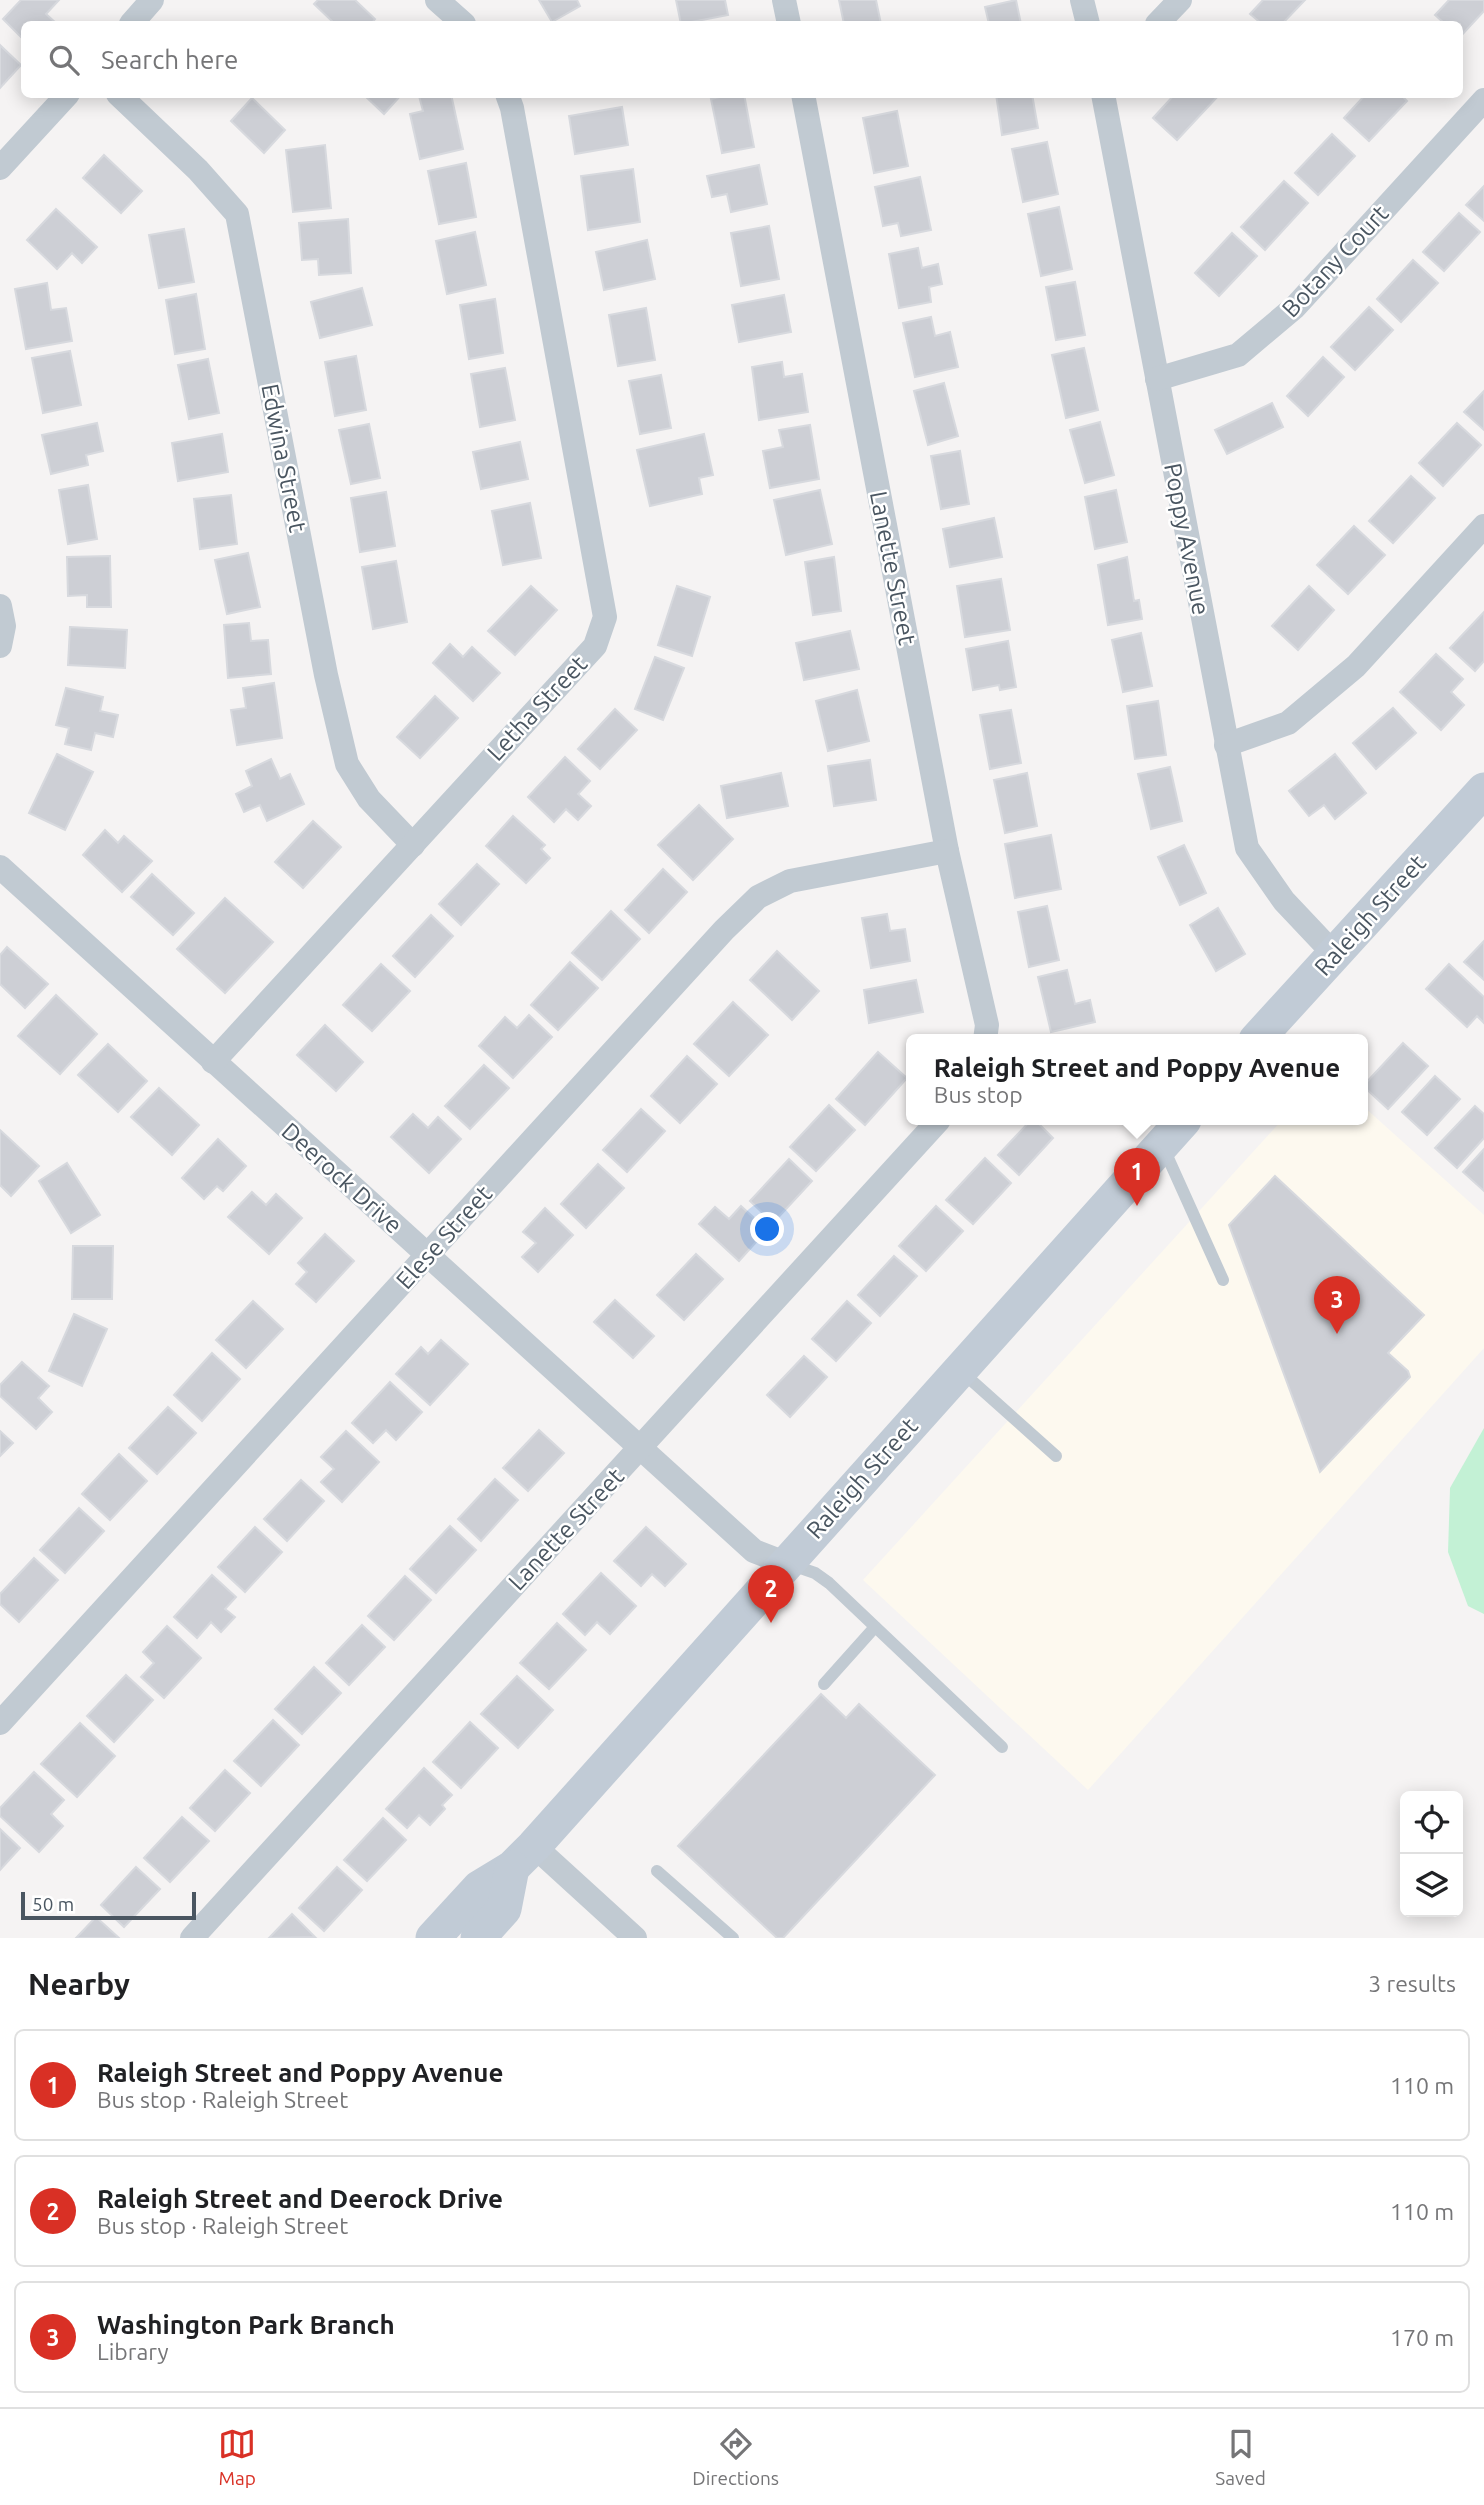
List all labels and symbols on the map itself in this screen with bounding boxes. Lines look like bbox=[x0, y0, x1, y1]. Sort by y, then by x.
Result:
street label: Botany Court bbox=[1277, 199, 1394, 322]
street label: Edwina Street bbox=[256, 382, 312, 535]
street label: Poppy Avenue bbox=[1159, 461, 1215, 617]
street label: Lanette Street bbox=[865, 489, 921, 648]
street label: Letha Street bbox=[482, 650, 593, 766]
street label: Raleigh Street bbox=[1309, 849, 1431, 981]
street label: Deerock Drive bbox=[276, 1117, 408, 1239]
pin: 1 bbox=[1114, 1148, 1160, 1206]
street label: Elese Street bbox=[391, 1180, 498, 1294]
your location bbox=[750, 1212, 784, 1246]
pin: 3 bbox=[1314, 1276, 1360, 1334]
street label: Raleigh Street bbox=[801, 1412, 923, 1544]
street label: Lanette Street bbox=[503, 1462, 629, 1595]
pin: 2 bbox=[748, 1565, 794, 1623]
scale bar bbox=[21, 1889, 196, 1921]

